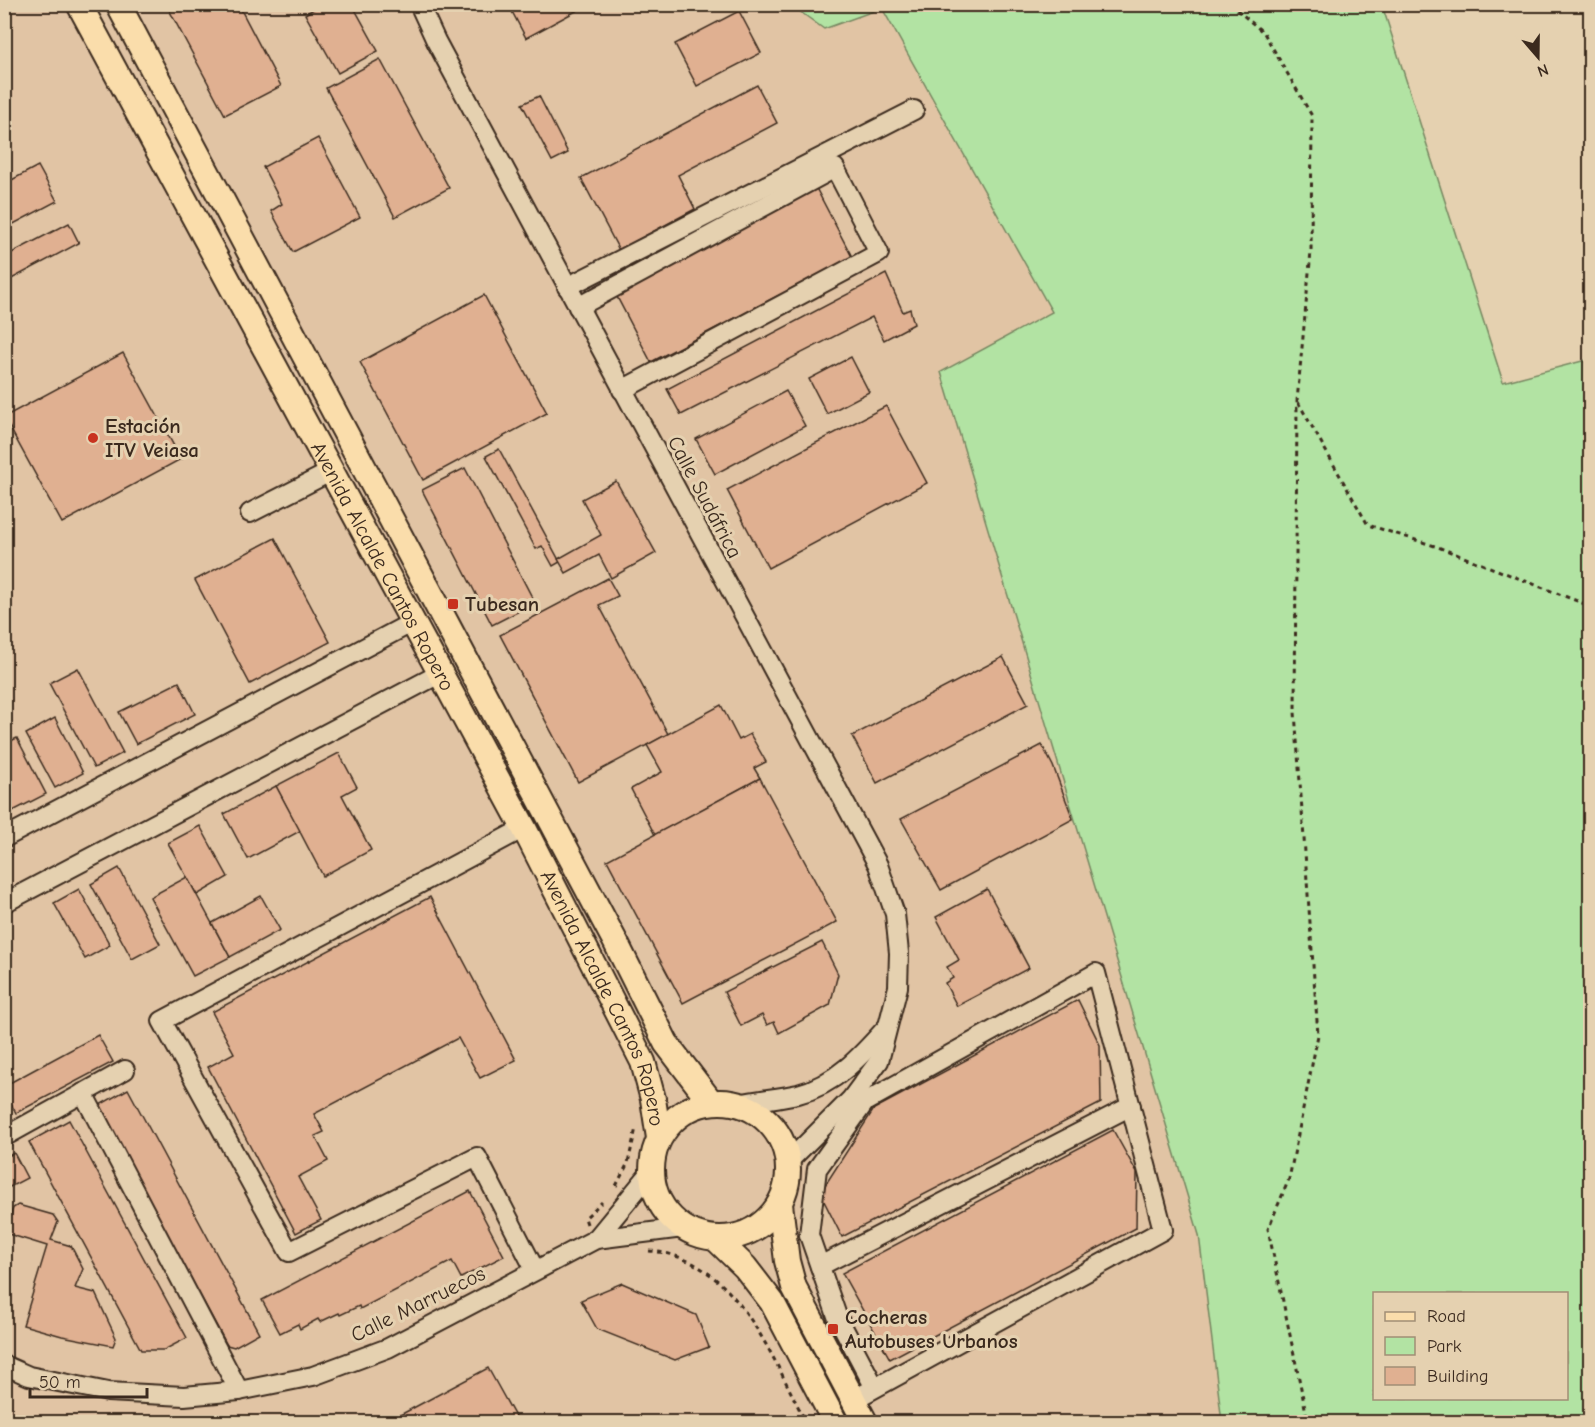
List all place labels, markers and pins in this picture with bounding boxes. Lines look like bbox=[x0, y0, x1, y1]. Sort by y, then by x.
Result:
place label: Estación ITV Veiasa bbox=[105, 414, 199, 462]
marker: Estación ITV Veiasa bbox=[86, 431, 100, 445]
place label: Tubesan bbox=[465, 592, 539, 616]
marker: Tubesan bbox=[446, 597, 460, 611]
place label: Cocheras Autobuses Urbanos bbox=[845, 1305, 1018, 1353]
marker: Cocheras Autobuses Urbanos bbox=[826, 1322, 840, 1336]

